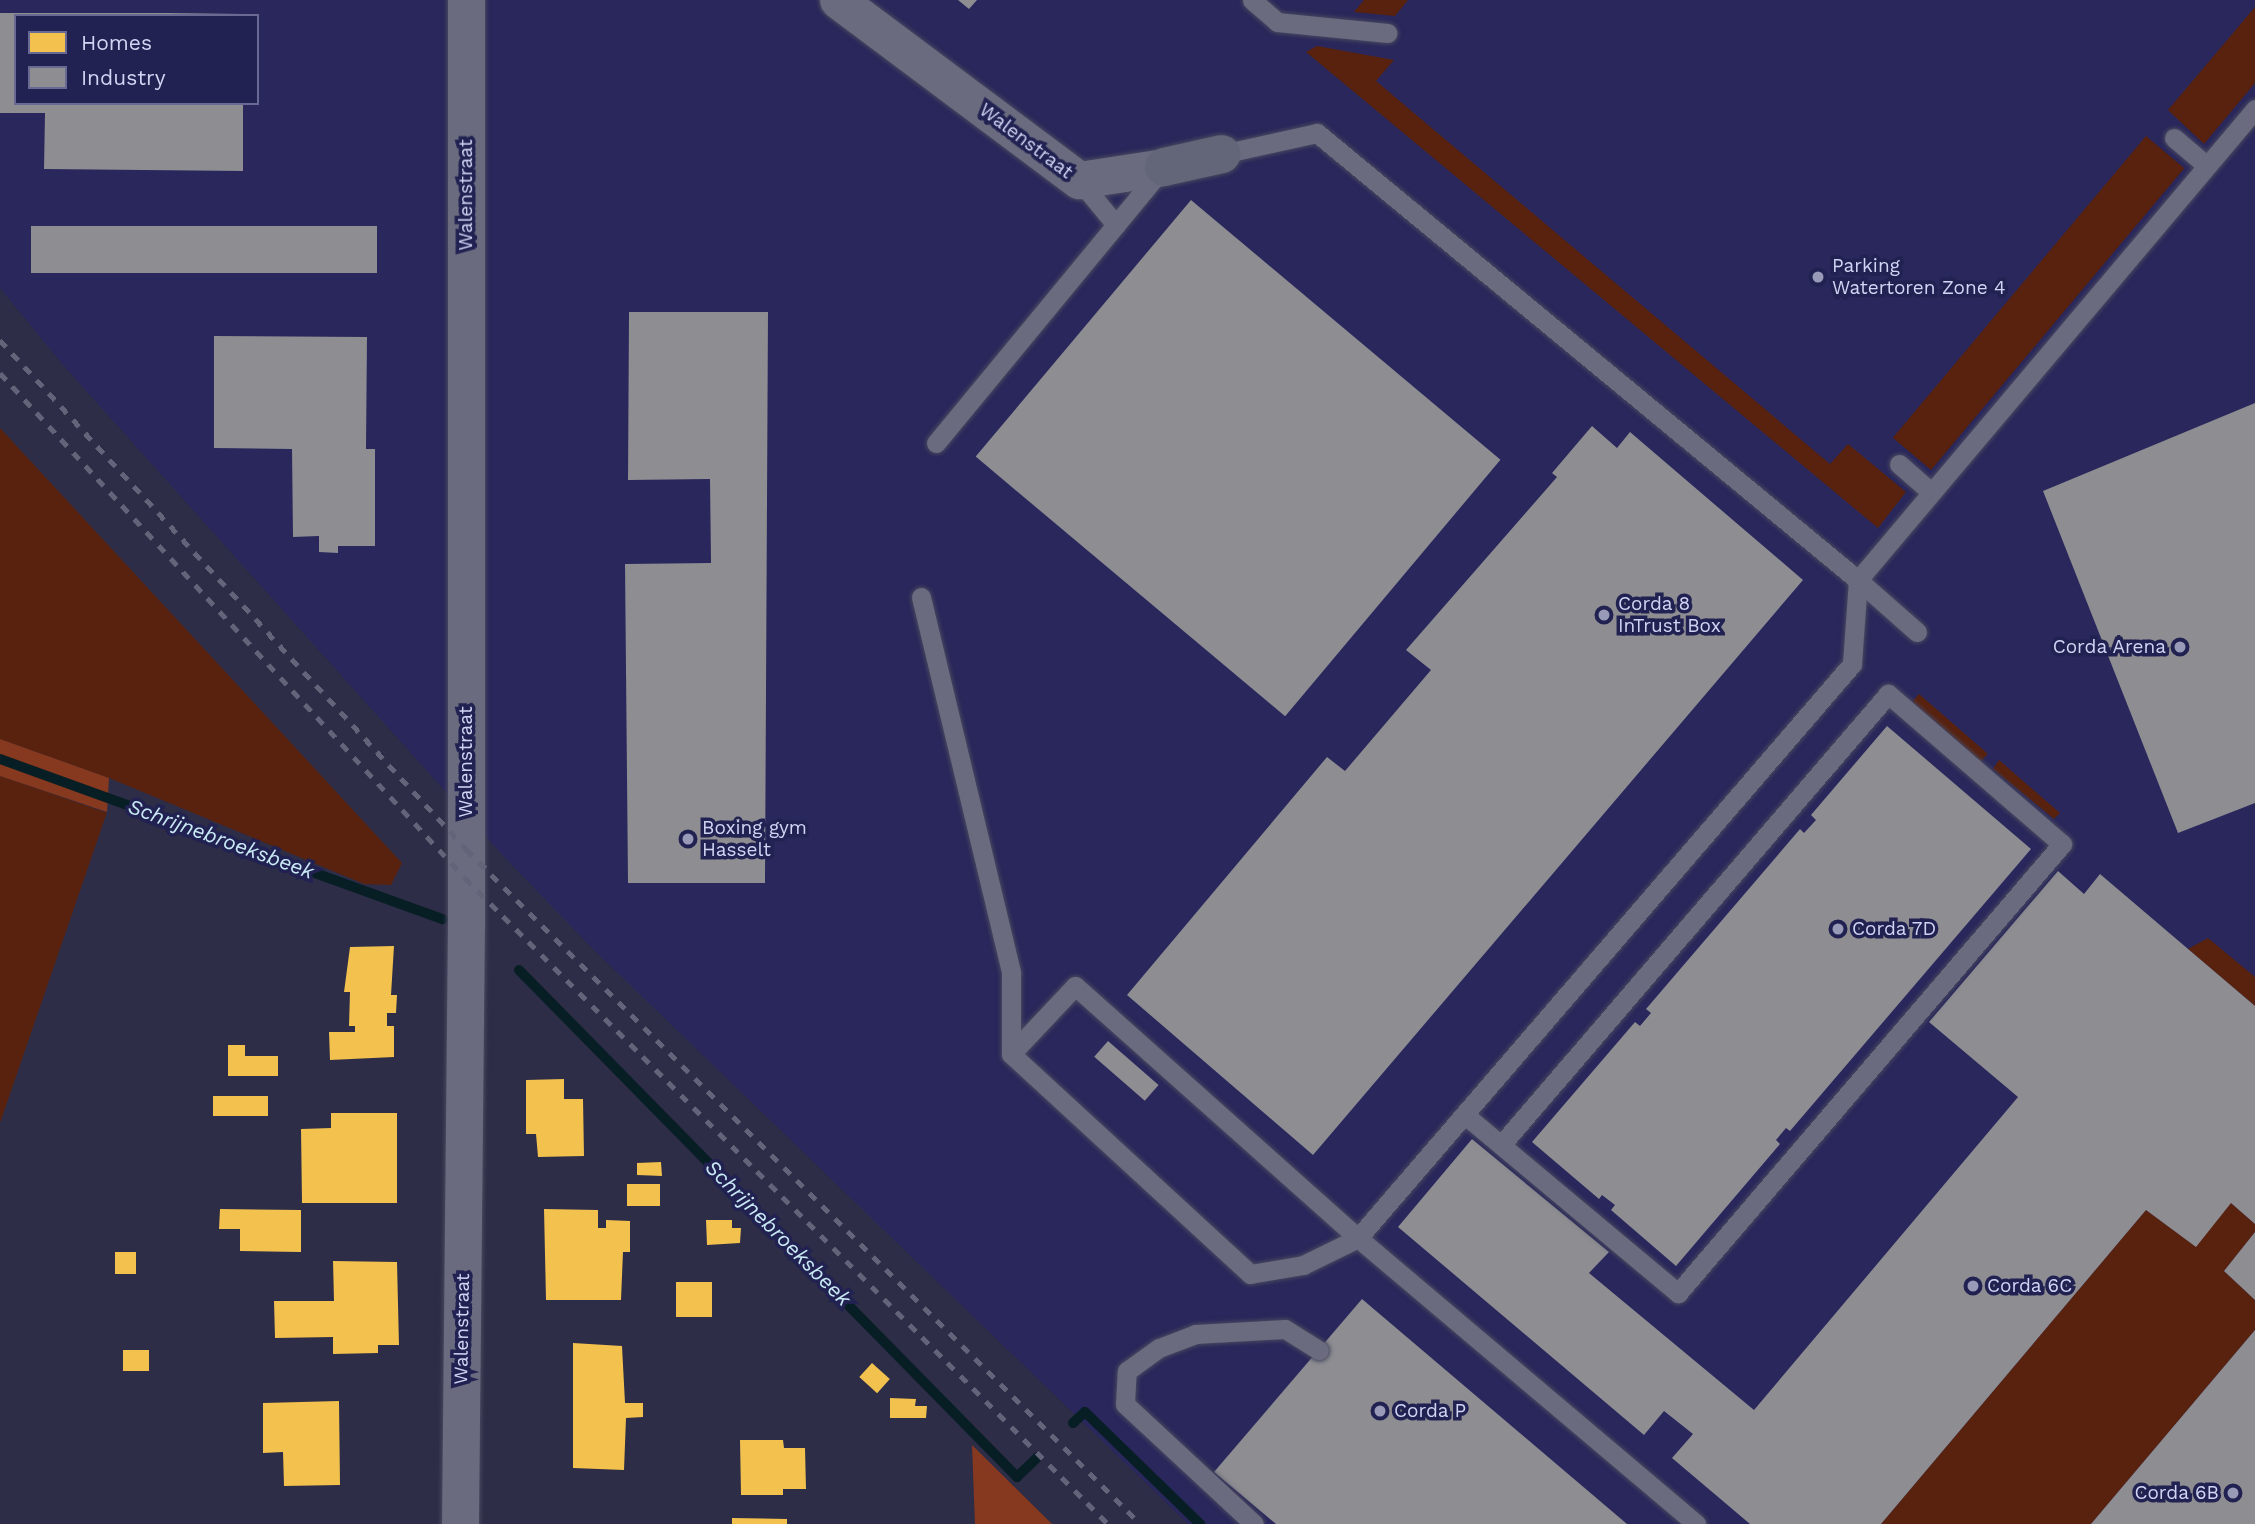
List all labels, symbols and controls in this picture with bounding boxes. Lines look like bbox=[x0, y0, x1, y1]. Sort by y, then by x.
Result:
legend bbox=[14, 14, 259, 105]
text: Homes bbox=[81, 30, 152, 55]
text: Industry bbox=[81, 65, 166, 90]
street label: Walenstraat bbox=[975, 98, 1077, 184]
street label: Walenstraat bbox=[455, 139, 477, 251]
place label: Parking Watertoren Zone 4 bbox=[1832, 255, 2006, 299]
marker: Parking Watertoren Zone 4 bbox=[1810, 269, 1826, 285]
place label: Corda 8 InTrust Box bbox=[1618, 593, 1721, 637]
marker: Corda 8 InTrust Box bbox=[1596, 607, 1612, 623]
place label: Corda Arena bbox=[2052, 636, 2166, 658]
marker: Corda Arena bbox=[2172, 639, 2188, 655]
street label: Walenstraat bbox=[455, 706, 477, 818]
water label: Schrijnebroeksbeek bbox=[124, 794, 318, 884]
place label: Boxing gym Hasselt bbox=[702, 817, 807, 861]
marker: Boxing gym Hasselt bbox=[680, 831, 696, 847]
place label: Corda 7D bbox=[1852, 918, 1937, 940]
marker: Corda 7D bbox=[1830, 921, 1846, 937]
water label: Schrijnebroeksbeek bbox=[700, 1155, 856, 1311]
street label: Walenstraat bbox=[450, 1273, 474, 1385]
place label: Corda 6C bbox=[1987, 1275, 2073, 1297]
marker: Corda 6C bbox=[1965, 1278, 1981, 1294]
place label: Corda P bbox=[1394, 1400, 1467, 1422]
marker: Corda P bbox=[1372, 1403, 1388, 1419]
place label: Corda 6B bbox=[2134, 1482, 2219, 1504]
marker: Corda 6B bbox=[2225, 1485, 2241, 1501]

